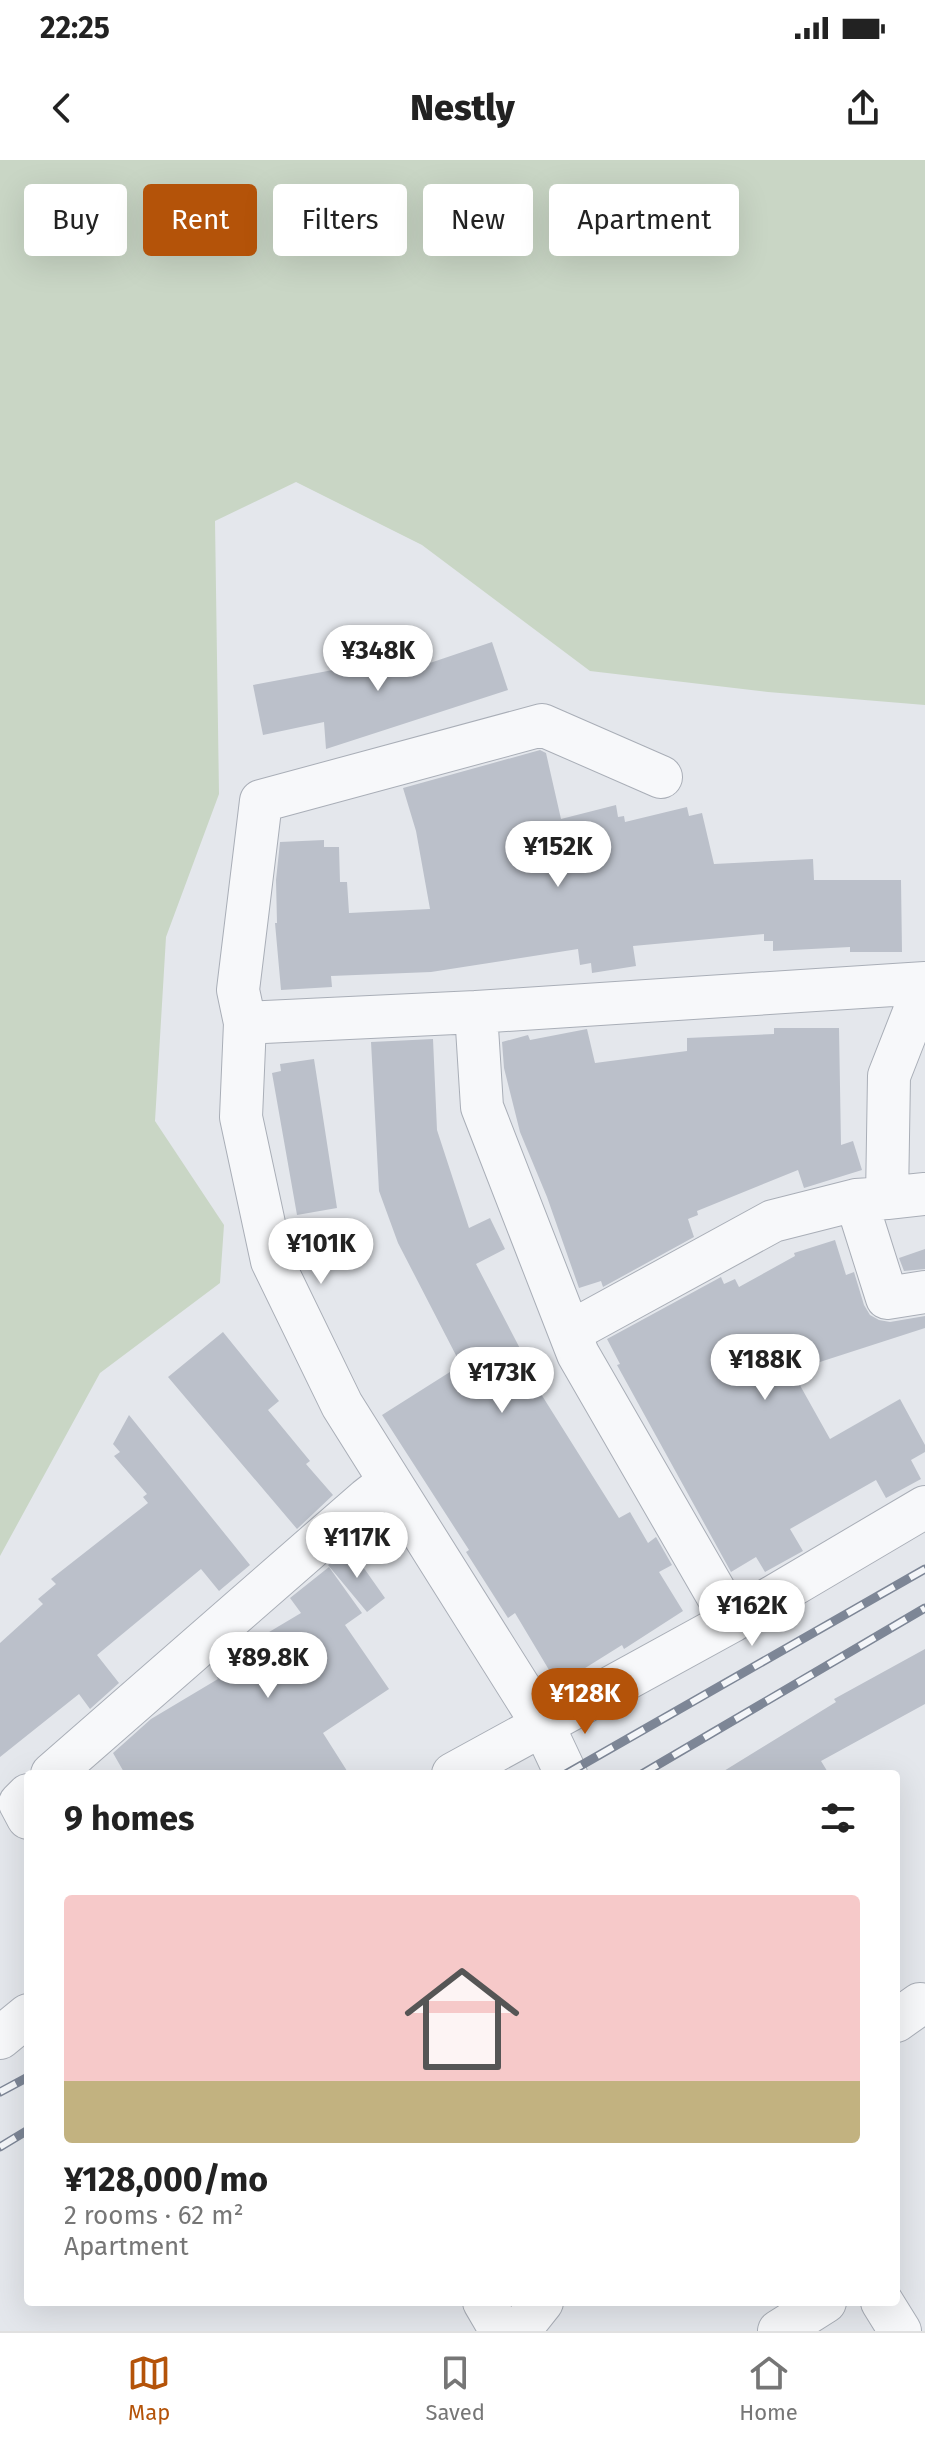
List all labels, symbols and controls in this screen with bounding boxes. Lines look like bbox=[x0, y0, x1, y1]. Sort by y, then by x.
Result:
text: 22:25 bbox=[40, 10, 110, 46]
icon: back bbox=[40, 86, 84, 130]
text: Nestly bbox=[410, 86, 515, 130]
icon: share bbox=[841, 86, 885, 130]
chip: Buy bbox=[24, 184, 127, 256]
chip: Rent bbox=[143, 184, 257, 256]
chip: Filters bbox=[273, 184, 407, 256]
chip: New bbox=[423, 184, 533, 256]
chip: Apartment bbox=[549, 184, 739, 256]
pin: ¥348K bbox=[322, 625, 434, 693]
text: ¥348K bbox=[341, 635, 415, 666]
pin: ¥152K bbox=[502, 821, 614, 889]
text: ¥152K bbox=[523, 831, 593, 862]
pin: ¥101K bbox=[265, 1218, 377, 1286]
text: ¥101K bbox=[286, 1228, 356, 1259]
pin: ¥188K bbox=[709, 1334, 821, 1402]
text: ¥188K bbox=[729, 1344, 801, 1375]
pin: ¥173K bbox=[446, 1347, 558, 1415]
text: ¥173K bbox=[468, 1357, 536, 1388]
pin: ¥117K bbox=[301, 1512, 413, 1580]
text: ¥117K bbox=[324, 1522, 390, 1553]
pin: ¥162K bbox=[696, 1580, 808, 1648]
text: ¥162K bbox=[717, 1590, 787, 1621]
pin: ¥89.8K bbox=[203, 1632, 333, 1700]
text: ¥89.8K bbox=[227, 1642, 309, 1673]
pin: ¥128K bbox=[529, 1668, 641, 1736]
text: ¥128K bbox=[549, 1678, 621, 1709]
icon: filters bbox=[816, 1796, 860, 1840]
text: 9 homes bbox=[64, 1798, 195, 1839]
icon: home bbox=[390, 1947, 534, 2091]
text: ¥128,000/mo bbox=[64, 2159, 268, 2200]
text: 2 rooms · 62 m² bbox=[64, 2200, 244, 2231]
text: Apartment bbox=[64, 2231, 189, 2262]
tab: Map bbox=[127, 2351, 171, 2426]
tab: Saved bbox=[425, 2351, 485, 2426]
tab: Home bbox=[739, 2351, 798, 2426]

